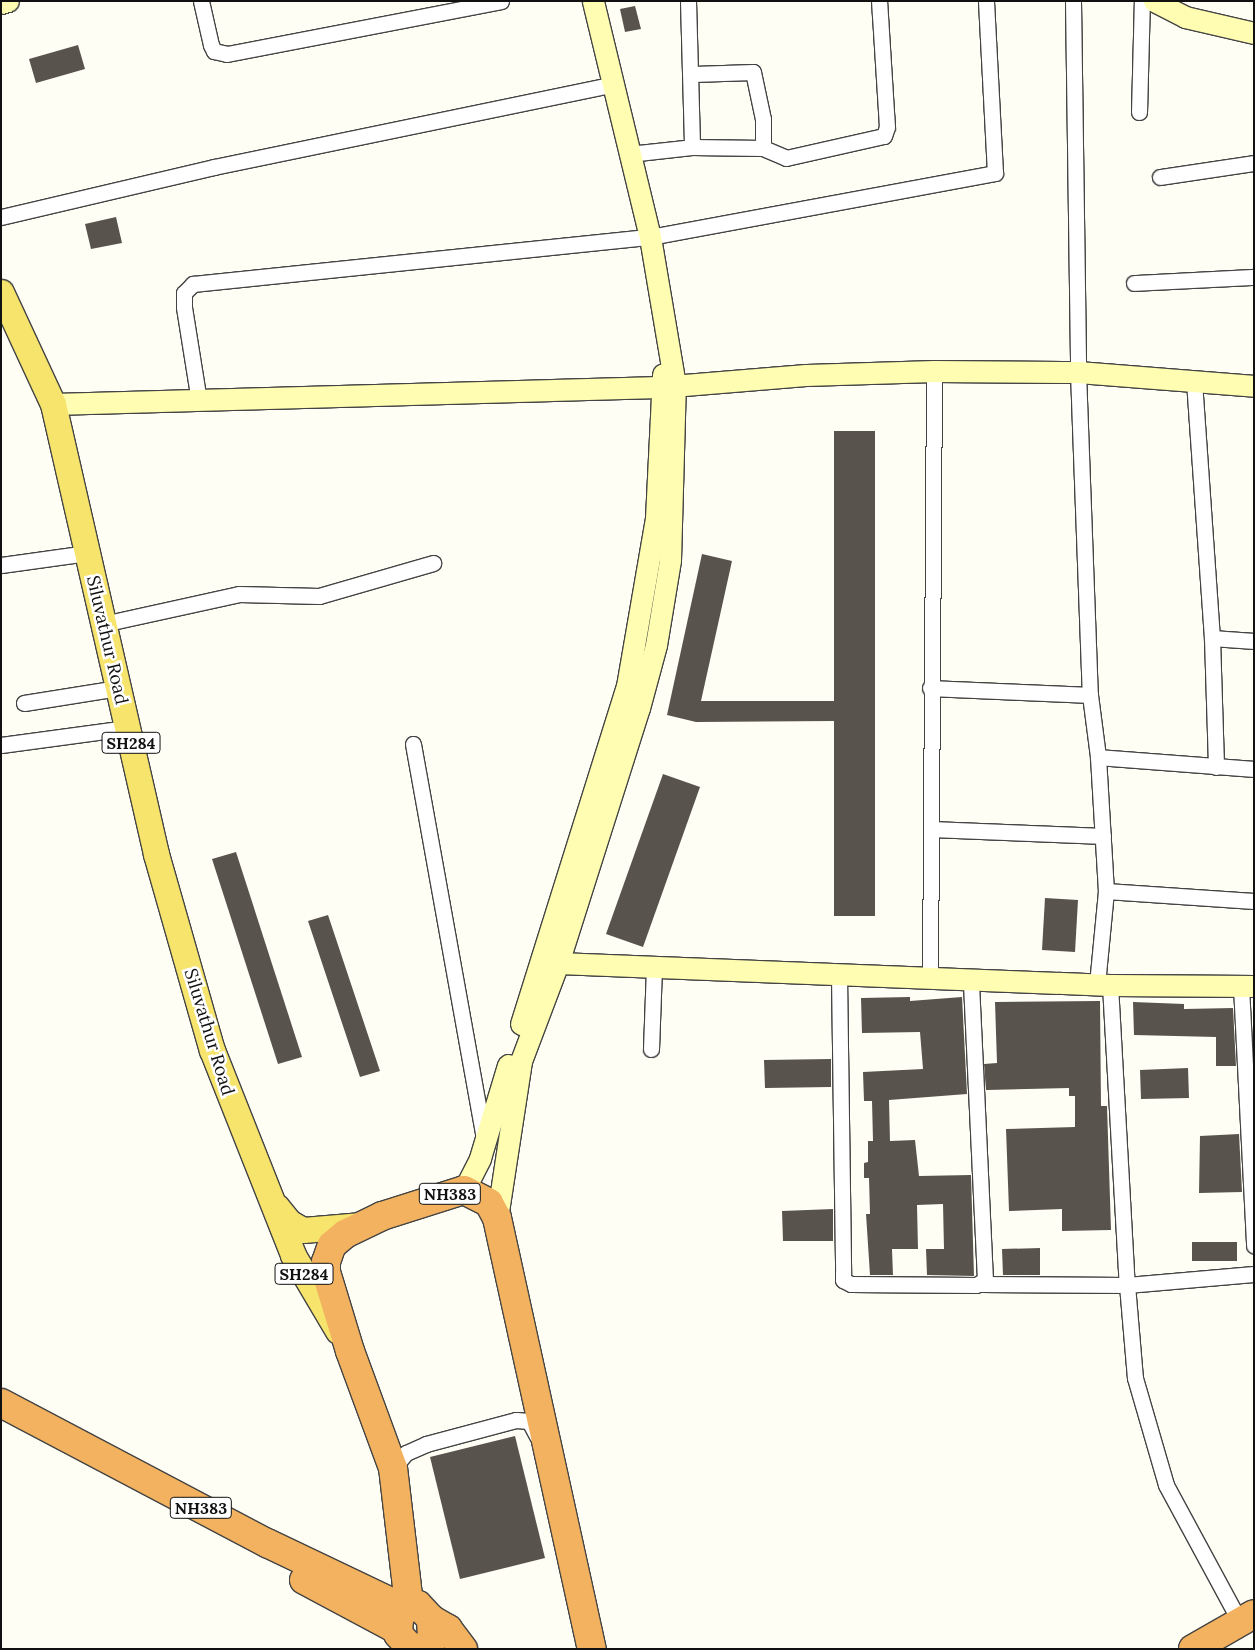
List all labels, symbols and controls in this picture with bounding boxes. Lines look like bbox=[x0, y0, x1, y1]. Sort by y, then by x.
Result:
street label: Siluvathur Road bbox=[82, 573, 132, 707]
road number: SH284 bbox=[101, 730, 161, 756]
street label: Siluvathur Road bbox=[179, 966, 239, 1098]
road number: NH383 bbox=[419, 1180, 481, 1208]
road number: SH284 bbox=[274, 1260, 334, 1288]
road number: NH383 bbox=[170, 1495, 232, 1522]

